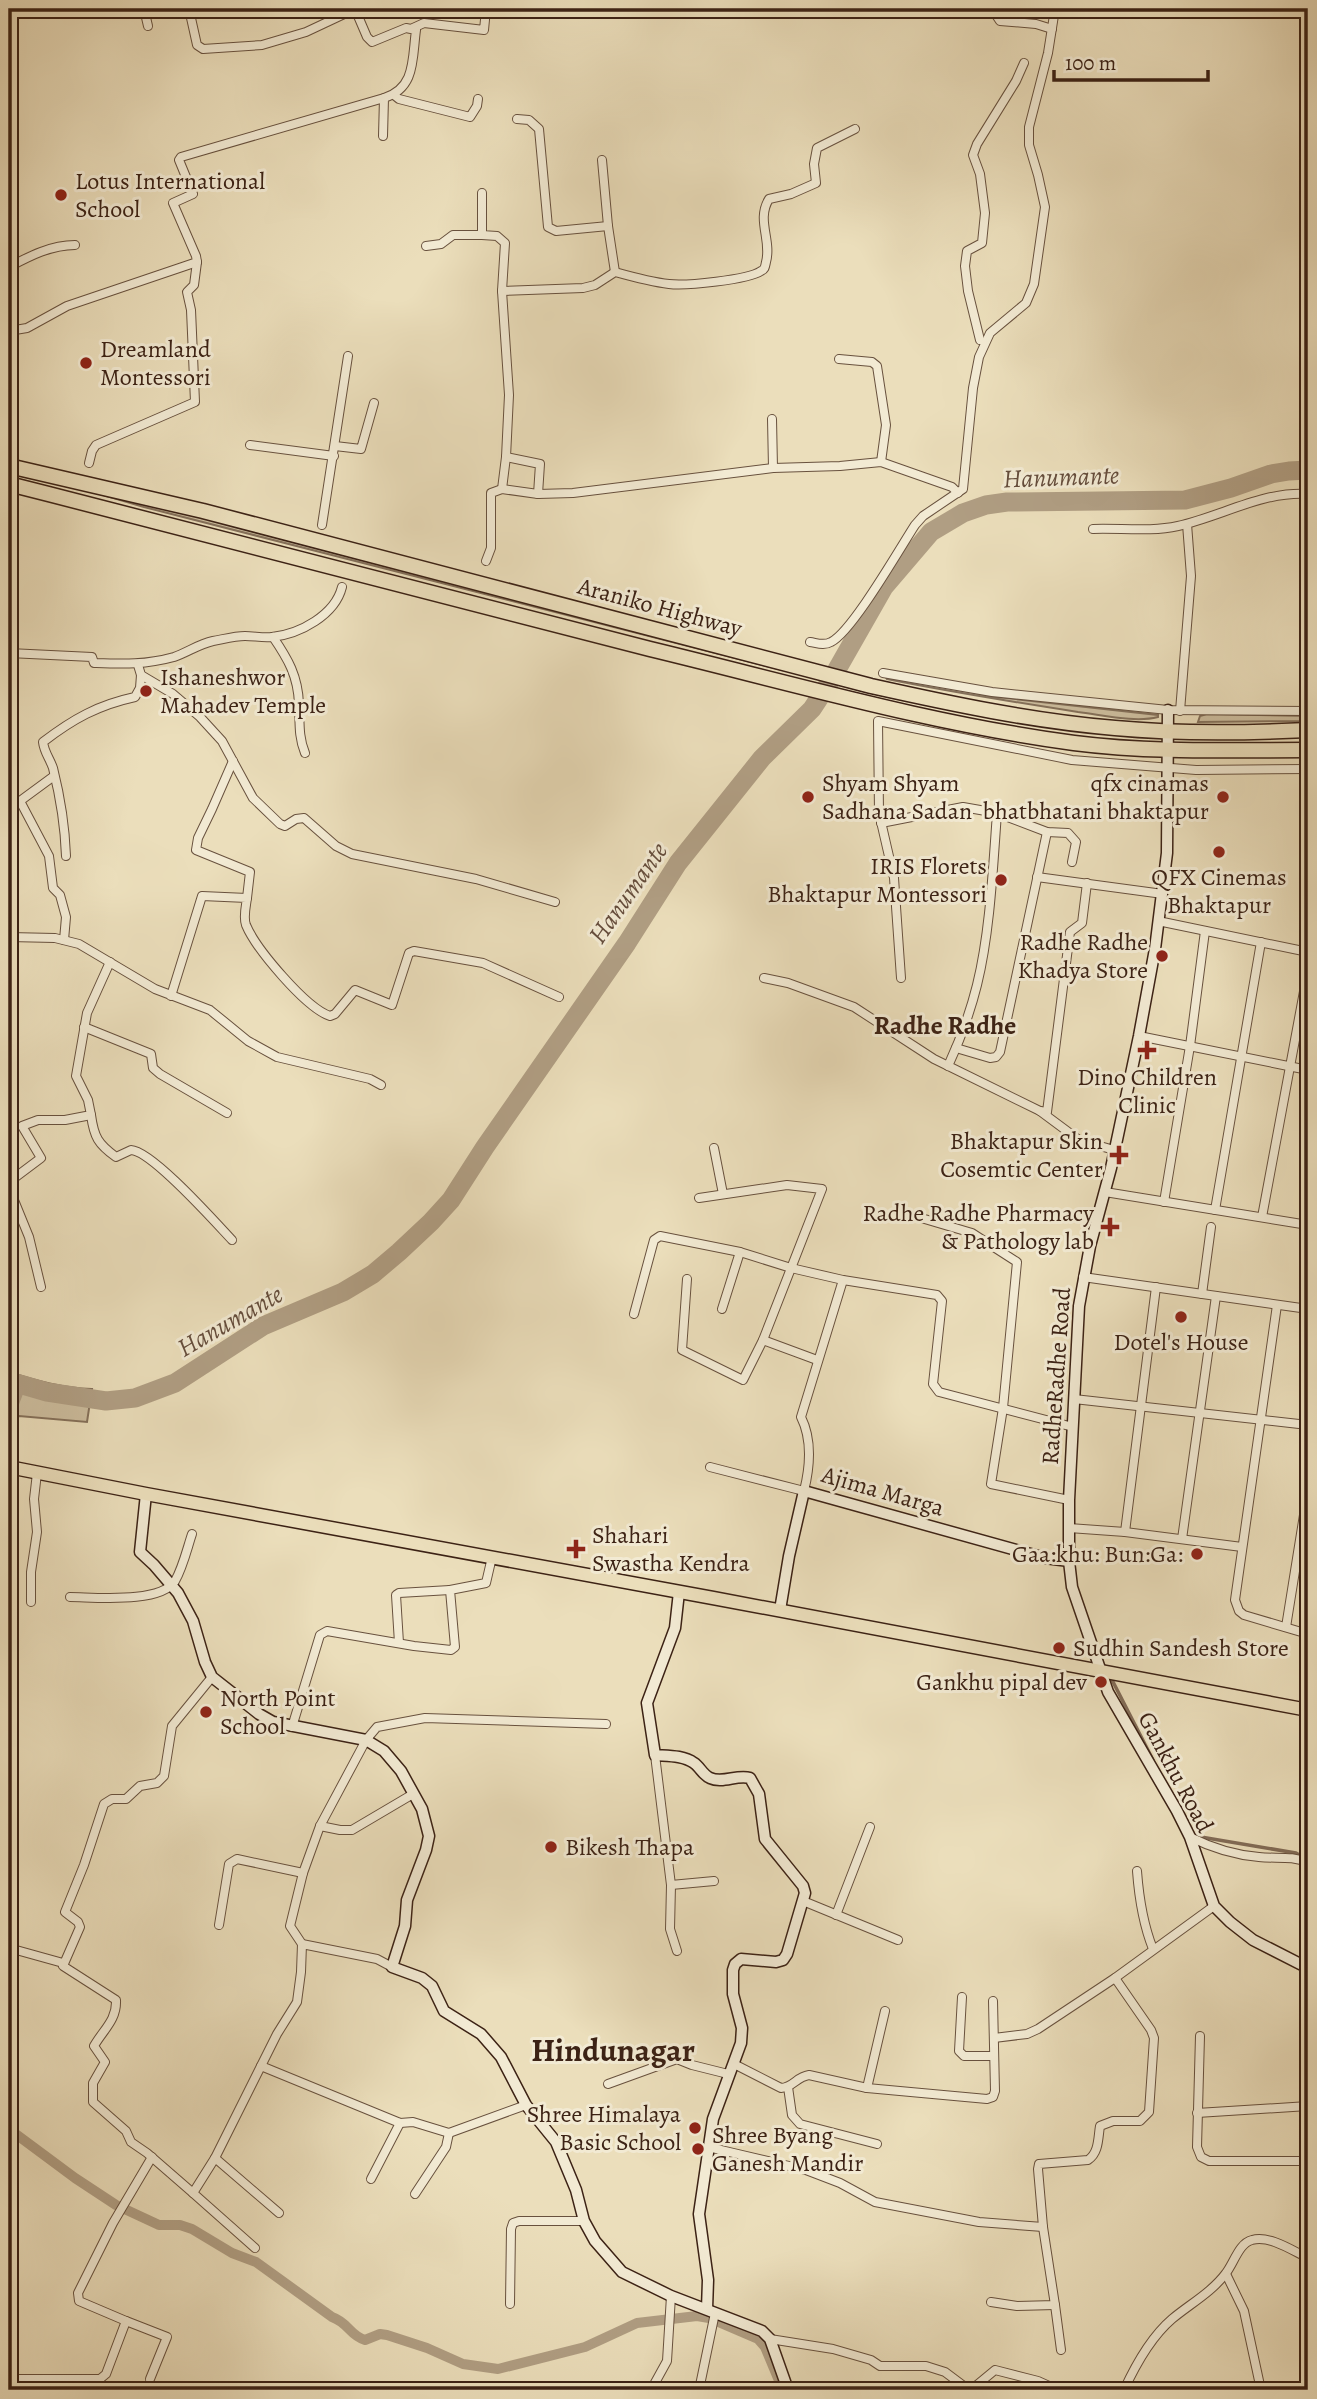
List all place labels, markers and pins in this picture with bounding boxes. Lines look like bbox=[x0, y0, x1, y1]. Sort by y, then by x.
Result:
place label: Lotus International School bbox=[75, 165, 265, 225]
marker: Lotus International School bbox=[53, 187, 69, 203]
place label: Dreamland Montessori bbox=[100, 333, 211, 393]
marker: Dreamland Montessori bbox=[78, 355, 94, 371]
place label: Ishaneshwor Mahadev Temple bbox=[160, 661, 326, 721]
marker: Ishaneshwor Mahadev Temple bbox=[138, 683, 154, 699]
place label: Shyam Shyam Sadhana Sadan bbox=[822, 767, 972, 827]
place label: qfx cinamas bhatbhatani bhaktapur bbox=[983, 767, 1209, 827]
marker: Shyam Shyam Sadhana Sadan bbox=[800, 789, 816, 805]
marker: qfx cinamas bhatbhatani bhaktapur bbox=[1215, 789, 1231, 805]
marker: QFX Cinemas Bhaktapur bbox=[1211, 844, 1227, 860]
place label: IRIS Florets Bhaktapur Montessori bbox=[767, 850, 987, 910]
place label: QFX Cinemas Bhaktapur bbox=[1151, 861, 1287, 921]
marker: IRIS Florets Bhaktapur Montessori bbox=[993, 872, 1009, 888]
place label: Radhe Radhe Khadya Store bbox=[1017, 926, 1148, 986]
marker: Radhe Radhe Khadya Store bbox=[1154, 948, 1170, 964]
marker: Dino Children Clinic bbox=[1137, 1040, 1157, 1060]
place label: Dino Children Clinic bbox=[1077, 1061, 1217, 1121]
place label: Bhaktapur Skin Cosemtic Center bbox=[940, 1125, 1103, 1185]
marker: Bhaktapur Skin Cosemtic Center bbox=[1109, 1145, 1129, 1165]
place label: Radhe Radhe Pharmacy & Pathology lab bbox=[862, 1197, 1094, 1257]
marker: Radhe Radhe Pharmacy & Pathology lab bbox=[1100, 1217, 1120, 1237]
marker: Dotel's House bbox=[1173, 1309, 1189, 1325]
place label: Dotel's House bbox=[1114, 1326, 1248, 1358]
place label: Shahari Swastha Kendra bbox=[592, 1519, 750, 1579]
place label: Gaa:khu: Bun:Ga: bbox=[1012, 1538, 1183, 1570]
marker: Shahari Swastha Kendra bbox=[566, 1539, 586, 1559]
marker: Gaa:khu: Bun:Ga: bbox=[1189, 1546, 1205, 1562]
place label: Sudhin Sandesh Store bbox=[1073, 1632, 1289, 1664]
marker: Sudhin Sandesh Store bbox=[1051, 1640, 1067, 1656]
place label: Gankhu pipal dev bbox=[916, 1666, 1087, 1698]
marker: Gankhu pipal dev bbox=[1093, 1674, 1109, 1690]
place label: North Point School bbox=[220, 1682, 335, 1742]
marker: North Point School bbox=[198, 1704, 214, 1720]
place label: Bikesh Thapa bbox=[565, 1831, 695, 1863]
marker: Bikesh Thapa bbox=[543, 1839, 559, 1855]
place label: Shree Himalaya Basic School bbox=[527, 2098, 682, 2158]
place label: Shree Byang Ganesh Mandir bbox=[712, 2119, 863, 2179]
marker: Shree Himalaya Basic School bbox=[687, 2120, 703, 2136]
marker: Shree Byang Ganesh Mandir bbox=[690, 2141, 706, 2157]

